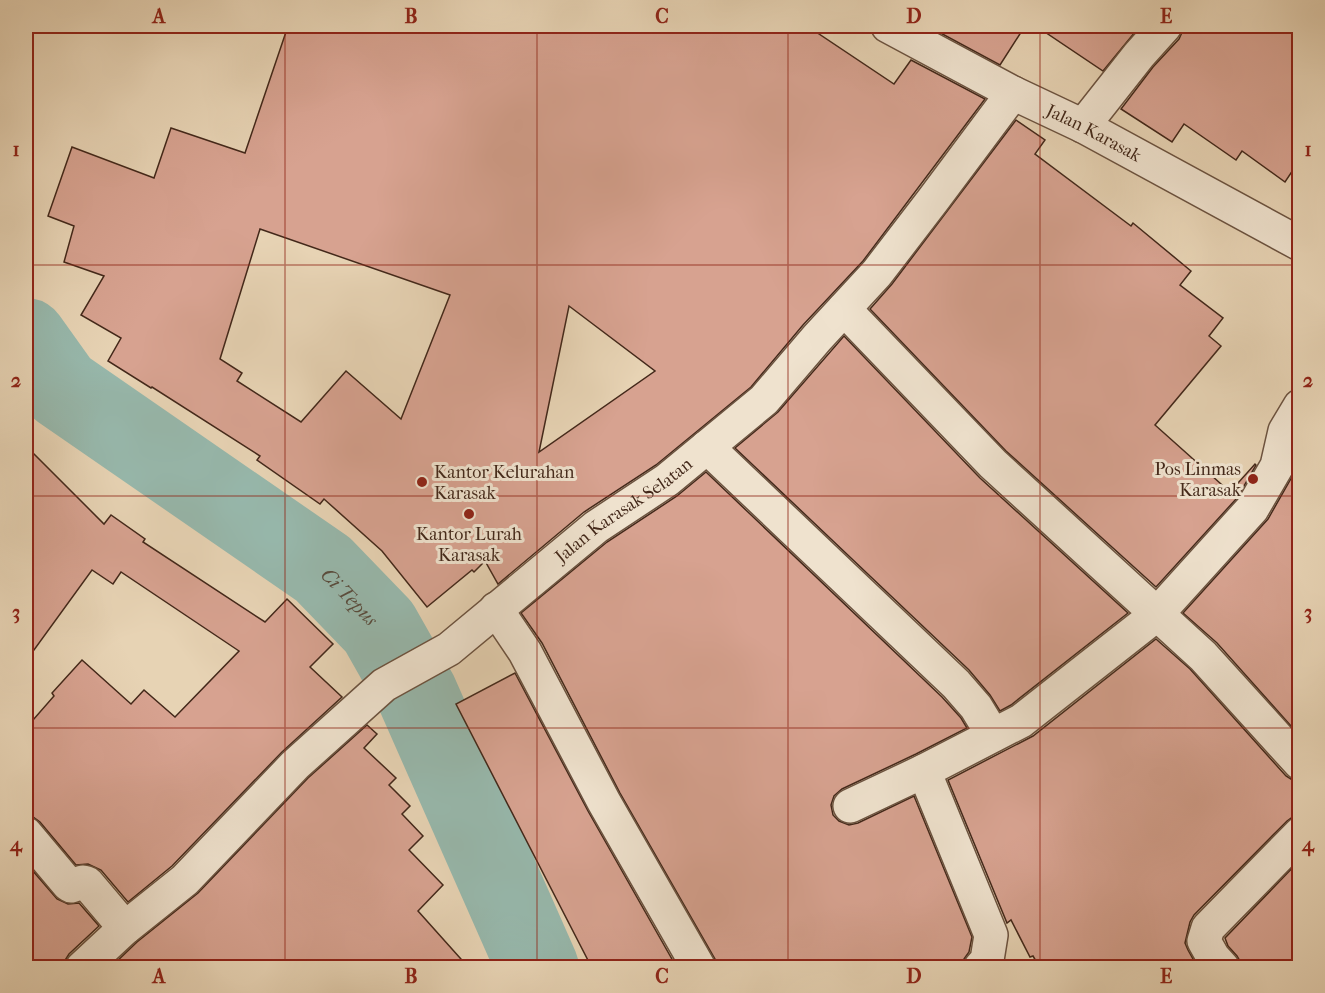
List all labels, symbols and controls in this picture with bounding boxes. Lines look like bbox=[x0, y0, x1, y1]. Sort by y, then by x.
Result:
text: A bbox=[151, 5, 167, 28]
text: B bbox=[404, 5, 418, 28]
text: C bbox=[655, 5, 669, 28]
text: D bbox=[906, 5, 922, 28]
text: E bbox=[1160, 5, 1172, 28]
street label: Jalan Karasak bbox=[1041, 99, 1145, 167]
text: 1 bbox=[12, 138, 20, 161]
text: 1 bbox=[1304, 138, 1312, 161]
text: 2 bbox=[11, 369, 21, 392]
text: 2 bbox=[1303, 369, 1313, 392]
street label: Jalan Karasak Selatan bbox=[550, 453, 697, 569]
place label: Pos Linmas Karasak bbox=[1154, 459, 1242, 501]
place label: Kantor Kelurahan Karasak bbox=[434, 462, 575, 504]
marker: Pos Linmas Karasak bbox=[1246, 472, 1260, 486]
marker: Kantor Kelurahan Karasak bbox=[415, 475, 429, 489]
marker: Kantor Lurah Karasak bbox=[462, 507, 476, 521]
place label: Kantor Lurah Karasak bbox=[416, 524, 522, 566]
water label: Ci Tepus bbox=[316, 563, 383, 631]
text: 3 bbox=[12, 601, 20, 624]
text: 3 bbox=[1304, 601, 1312, 624]
text: 4 bbox=[9, 833, 23, 857]
text: 4 bbox=[1301, 833, 1315, 857]
text: A bbox=[151, 965, 167, 988]
text: B bbox=[404, 965, 418, 988]
text: C bbox=[655, 965, 669, 988]
text: D bbox=[906, 965, 922, 988]
text: E bbox=[1160, 965, 1172, 988]

